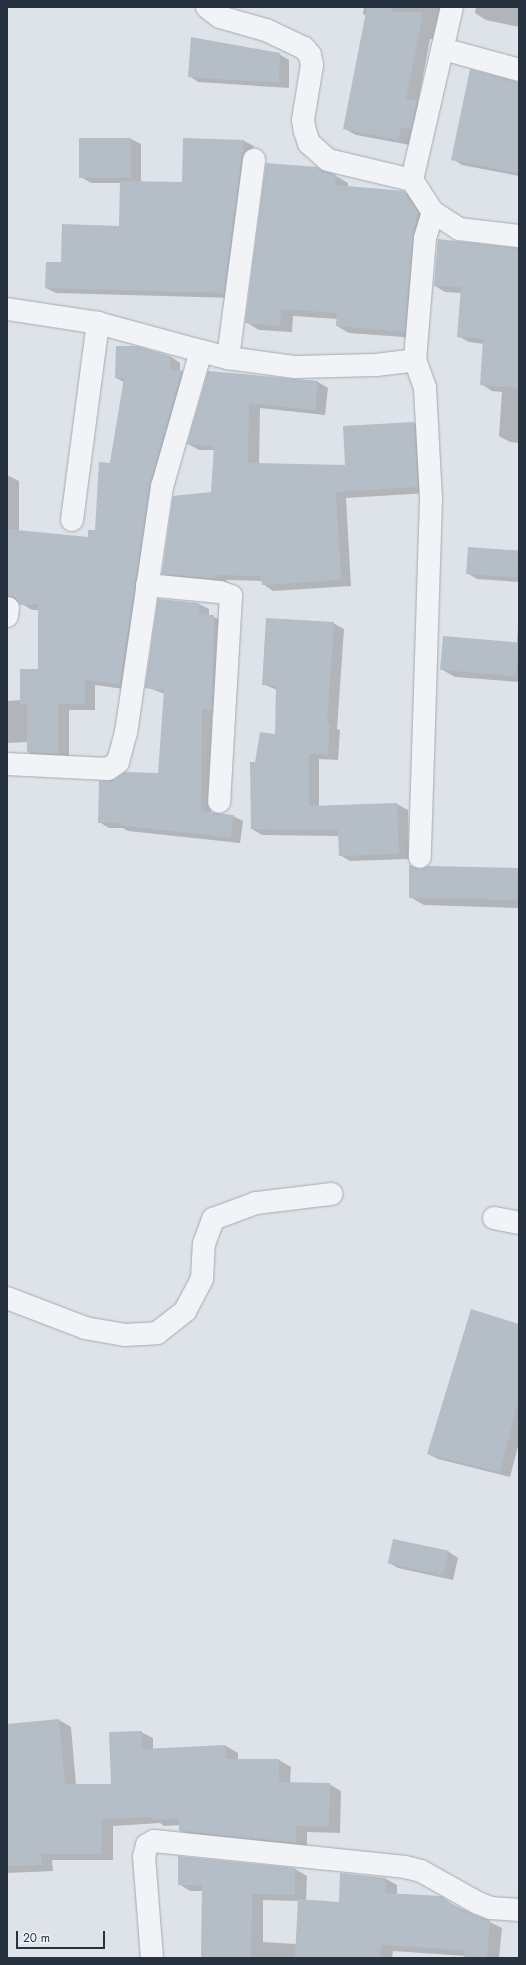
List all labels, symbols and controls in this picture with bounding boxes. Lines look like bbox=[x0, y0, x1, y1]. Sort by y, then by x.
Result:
scale bar bbox=[18, 1923, 107, 1949]
text: 20 m bbox=[23, 1929, 50, 1947]

